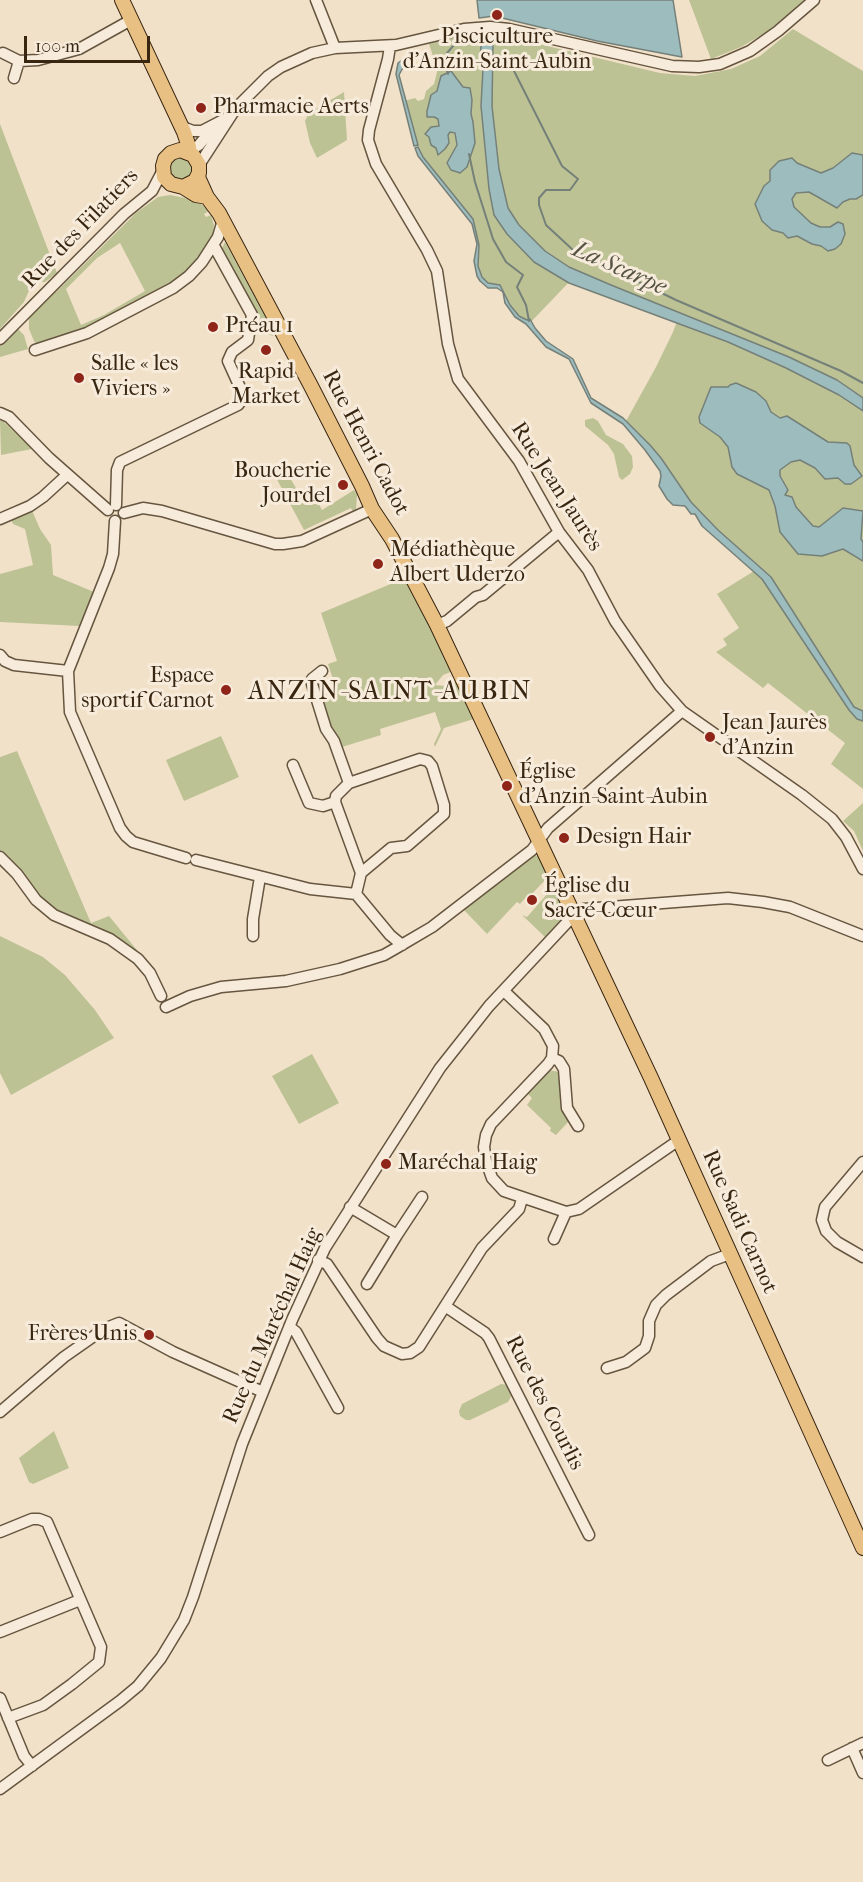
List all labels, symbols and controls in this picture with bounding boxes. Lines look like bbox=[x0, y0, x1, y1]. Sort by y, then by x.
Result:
marker: Pisciculture d'Anzin-Saint-Aubin bbox=[490, 8, 504, 22]
scale bar bbox=[27, 24, 153, 62]
place label: Pisciculture d'Anzin-Saint-Aubin bbox=[403, 25, 591, 76]
text: 100 m bbox=[35, 36, 80, 57]
place label: Pharmacie Aerts bbox=[213, 95, 369, 121]
marker: Pharmacie Aerts bbox=[194, 101, 208, 115]
street label: Rue des Filatiers bbox=[17, 164, 145, 294]
water label: La Scarpe bbox=[568, 236, 670, 302]
place label: Préau 1 bbox=[225, 314, 293, 340]
marker: Préau 1 bbox=[206, 320, 220, 334]
marker: Rapid Market bbox=[259, 343, 273, 357]
place label: Salle « les Viviers » bbox=[91, 352, 178, 404]
place label: Rapid Market bbox=[231, 360, 301, 412]
street label: Rue Henri Cadot bbox=[316, 366, 414, 520]
marker: Salle « les Viviers » bbox=[72, 371, 86, 385]
street label: Rue Jean Jaurès bbox=[504, 418, 608, 556]
place label: Boucherie Jourdel bbox=[234, 459, 331, 511]
marker: Boucherie Jourdel bbox=[336, 478, 350, 492]
place label: Médiathèque Albert Uderzo bbox=[390, 538, 525, 590]
marker: Médiathèque Albert Uderzo bbox=[371, 557, 385, 571]
place label: Espace sportif Carnot bbox=[81, 664, 214, 716]
district label: ANZIN-SAINT-AUBIN bbox=[248, 677, 532, 709]
marker: Espace sportif Carnot bbox=[219, 683, 233, 697]
place label: Jean Jaurès d'Anzin bbox=[722, 711, 827, 762]
marker: Jean Jaurès d'Anzin bbox=[703, 730, 717, 744]
place label: Église d'Anzin-Saint-Aubin bbox=[519, 760, 708, 812]
marker: Église d'Anzin-Saint-Aubin bbox=[500, 779, 514, 793]
place label: Design Hair bbox=[576, 825, 691, 851]
marker: Design Hair bbox=[557, 831, 571, 845]
place label: Église du Sacré-Cœur bbox=[544, 874, 657, 926]
marker: Église du Sacré-Cœur bbox=[525, 893, 539, 907]
street label: Rue Sadi Carnot bbox=[696, 1146, 782, 1298]
place label: Maréchal Haig bbox=[398, 1151, 537, 1177]
marker: Maréchal Haig bbox=[379, 1157, 393, 1171]
street label: Rue du Maréchal Haig bbox=[218, 1224, 328, 1428]
place label: Frères Unis bbox=[28, 1322, 137, 1348]
marker: Frères Unis bbox=[142, 1328, 156, 1342]
street label: Rue des Courlis bbox=[499, 1331, 589, 1475]

